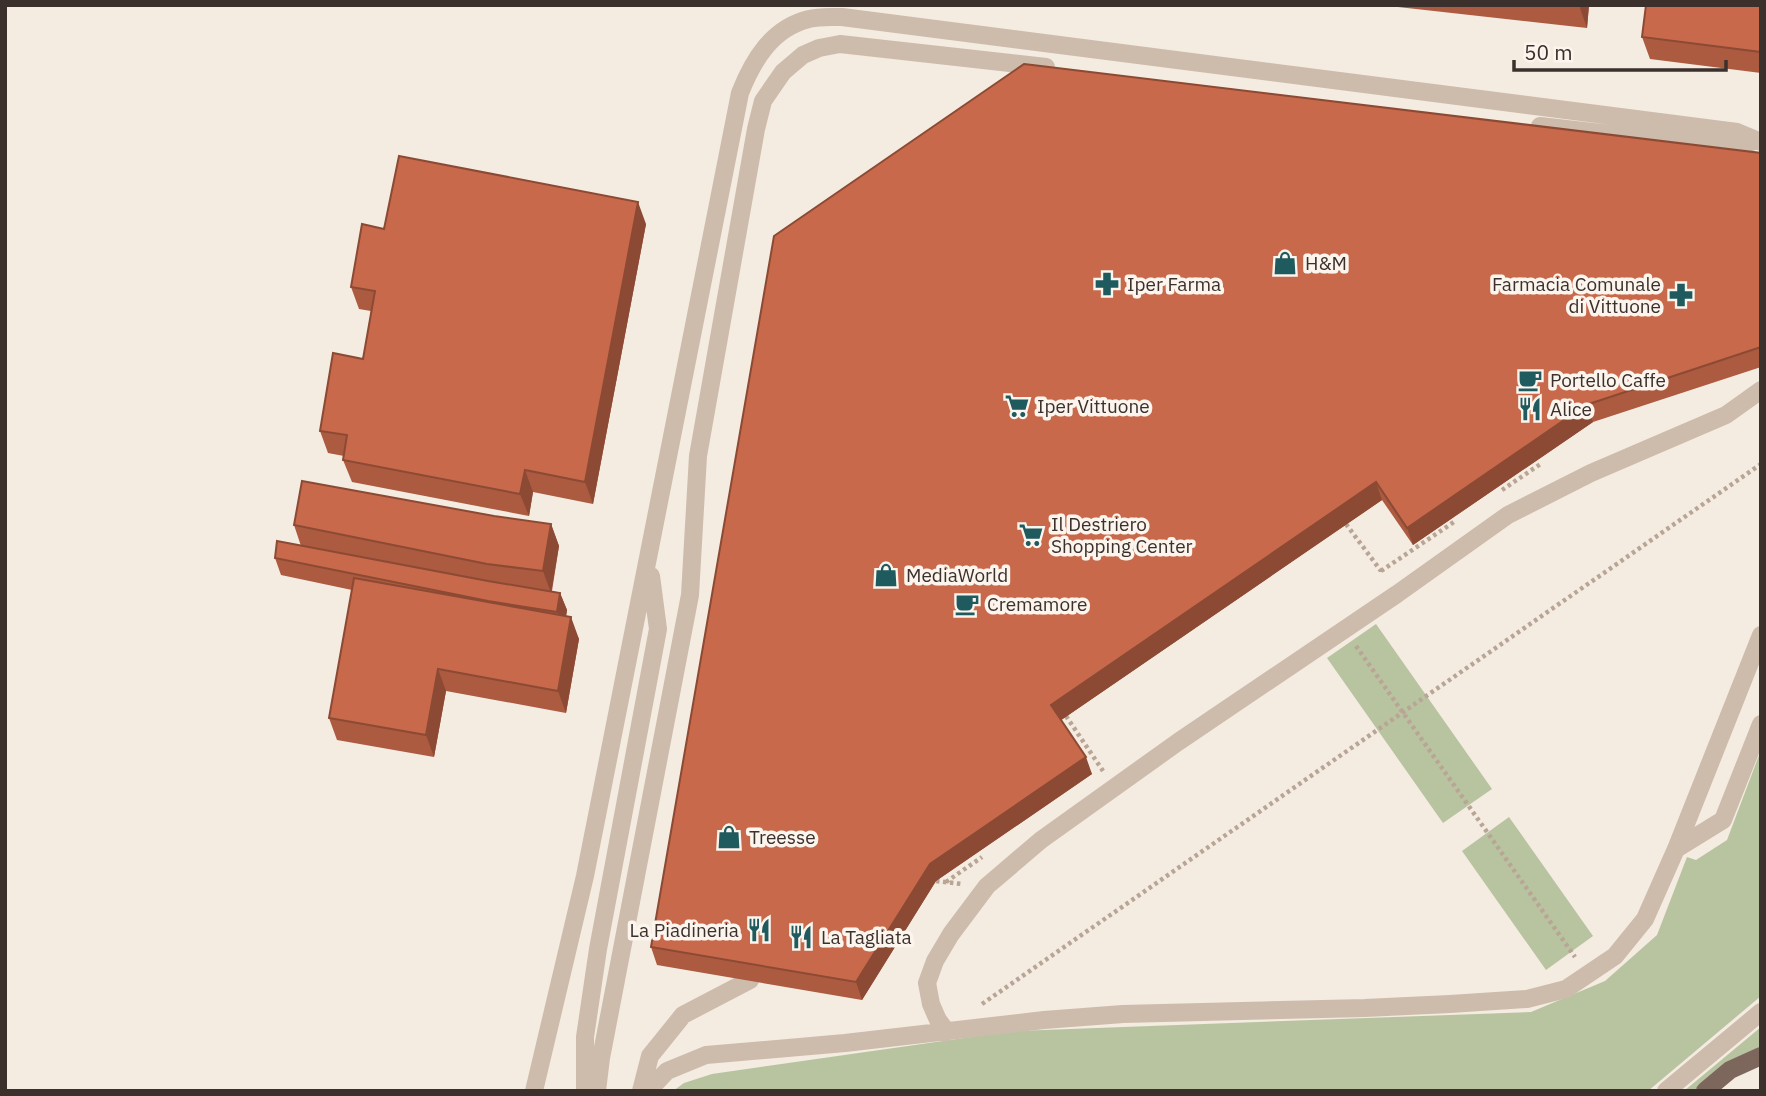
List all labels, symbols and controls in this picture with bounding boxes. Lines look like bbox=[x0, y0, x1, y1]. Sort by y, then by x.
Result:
scale bar bbox=[1514, 28, 1726, 72]
text: 50 m bbox=[1524, 38, 1573, 66]
shop icon: H&M bbox=[1271, 249, 1299, 277]
place label: H&M bbox=[1305, 251, 1347, 275]
pharmacy icon: Iper Farma bbox=[1093, 270, 1121, 298]
place label: Iper Farma bbox=[1127, 272, 1221, 296]
place label: Farmacia Comunale di Vittuone bbox=[1492, 272, 1661, 318]
pharmacy icon: Farmacia Comunale di Vittuone bbox=[1667, 281, 1695, 309]
cafe icon: Portello Caffe bbox=[1516, 366, 1544, 394]
place label: Portello Caffe bbox=[1550, 368, 1666, 392]
supermarket icon: Iper Vittuone bbox=[1003, 392, 1031, 420]
place label: Iper Vittuone bbox=[1037, 394, 1150, 418]
restaurant icon: Alice bbox=[1516, 395, 1544, 423]
place label: Alice bbox=[1550, 397, 1592, 421]
place label: Il Destriero Shopping Center bbox=[1051, 512, 1193, 558]
supermarket icon: Il Destriero Shopping Center bbox=[1017, 521, 1045, 549]
shop icon: MediaWorld bbox=[872, 561, 900, 589]
place label: MediaWorld bbox=[906, 563, 1008, 587]
cafe icon: Cremamore bbox=[953, 590, 981, 618]
place label: Cremamore bbox=[987, 592, 1087, 616]
shop icon: Treesse bbox=[715, 823, 743, 851]
place label: Treesse bbox=[749, 825, 816, 849]
restaurant icon: La Piadineria bbox=[745, 916, 773, 944]
place label: La Piadineria bbox=[630, 918, 739, 942]
restaurant icon: La Tagliata bbox=[787, 923, 815, 951]
place label: La Tagliata bbox=[821, 925, 912, 949]

